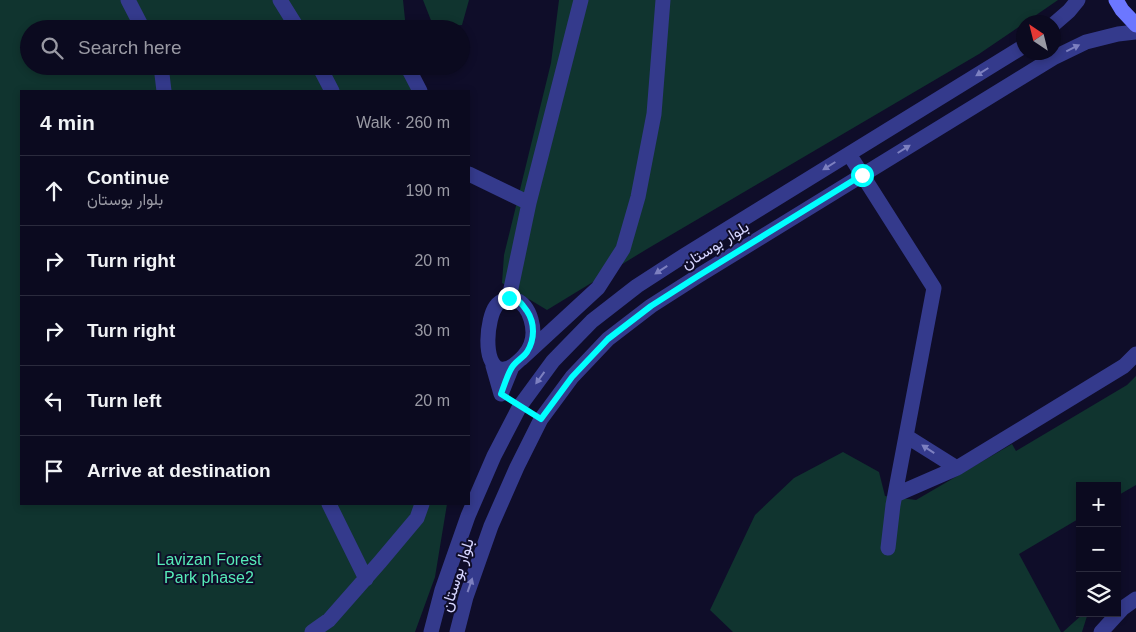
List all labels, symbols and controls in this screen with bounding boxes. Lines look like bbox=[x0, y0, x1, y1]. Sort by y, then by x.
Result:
north arrow bbox=[1016, 15, 1061, 60]
search box bbox=[20, 20, 470, 75]
icon: search bbox=[38, 34, 66, 62]
text: Search here bbox=[78, 37, 182, 58]
one-way arrow bbox=[1066, 44, 1080, 52]
one-way arrow bbox=[975, 67, 989, 76]
text: 4 min bbox=[40, 111, 95, 134]
text: Walk · 260 m bbox=[356, 114, 450, 131]
one-way arrow bbox=[897, 145, 910, 154]
one-way arrow bbox=[822, 161, 835, 171]
route start bbox=[851, 164, 874, 187]
text: Continue bbox=[87, 167, 169, 188]
icon: ahead bbox=[40, 177, 68, 205]
text: 190 m bbox=[406, 182, 450, 199]
text: بلوار بوستان bbox=[87, 191, 163, 208]
street label: بلوار بوستان bbox=[678, 218, 753, 274]
icon: right bbox=[40, 247, 68, 275]
text: Turn right bbox=[87, 250, 175, 271]
text: 20 m bbox=[414, 252, 450, 269]
one-way arrow bbox=[654, 266, 668, 275]
route end bbox=[498, 287, 521, 310]
icon: right bbox=[40, 317, 68, 345]
text: Turn right bbox=[87, 320, 175, 341]
text: 30 m bbox=[414, 322, 450, 339]
one-way arrow bbox=[535, 371, 546, 384]
icon: left bbox=[40, 387, 68, 415]
text: Turn left bbox=[87, 390, 162, 411]
text: 20 m bbox=[414, 392, 450, 409]
one-way arrow bbox=[921, 445, 934, 454]
icon: arrive bbox=[40, 457, 68, 485]
text: Arrive at destination bbox=[87, 460, 271, 481]
map controls bbox=[1076, 482, 1121, 617]
button: + bbox=[1076, 482, 1121, 527]
button: − bbox=[1076, 527, 1121, 572]
street label: بلوار بوستان bbox=[437, 536, 479, 614]
park label: Lavizan Forest Park phase2 bbox=[157, 551, 262, 586]
button: layers bbox=[1076, 572, 1121, 617]
one-way arrow bbox=[466, 577, 474, 592]

